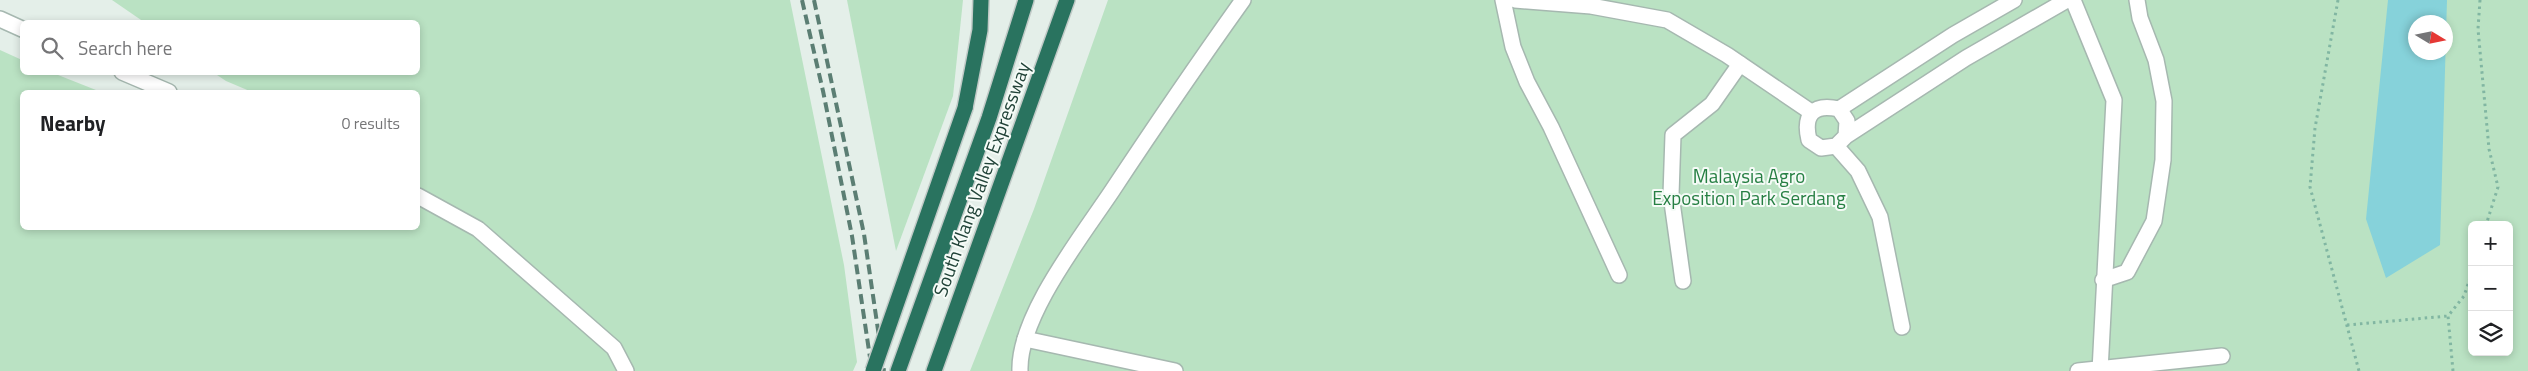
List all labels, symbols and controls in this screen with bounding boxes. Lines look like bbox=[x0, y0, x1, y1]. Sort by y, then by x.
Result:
north arrow bbox=[2408, 15, 2453, 60]
search box bbox=[20, 20, 420, 75]
text: Search here bbox=[78, 33, 172, 62]
icon: search bbox=[38, 34, 66, 62]
street label: South Klang Valley Expressway bbox=[925, 58, 1037, 300]
text: Nearby bbox=[40, 107, 105, 139]
text: 0 results bbox=[341, 111, 400, 135]
park label: Malaysia Agro Exposition Park Serdang bbox=[1652, 161, 1846, 212]
map controls bbox=[2468, 221, 2513, 356]
button: + bbox=[2468, 221, 2513, 266]
button: − bbox=[2468, 266, 2513, 311]
button: layers bbox=[2468, 311, 2513, 356]

